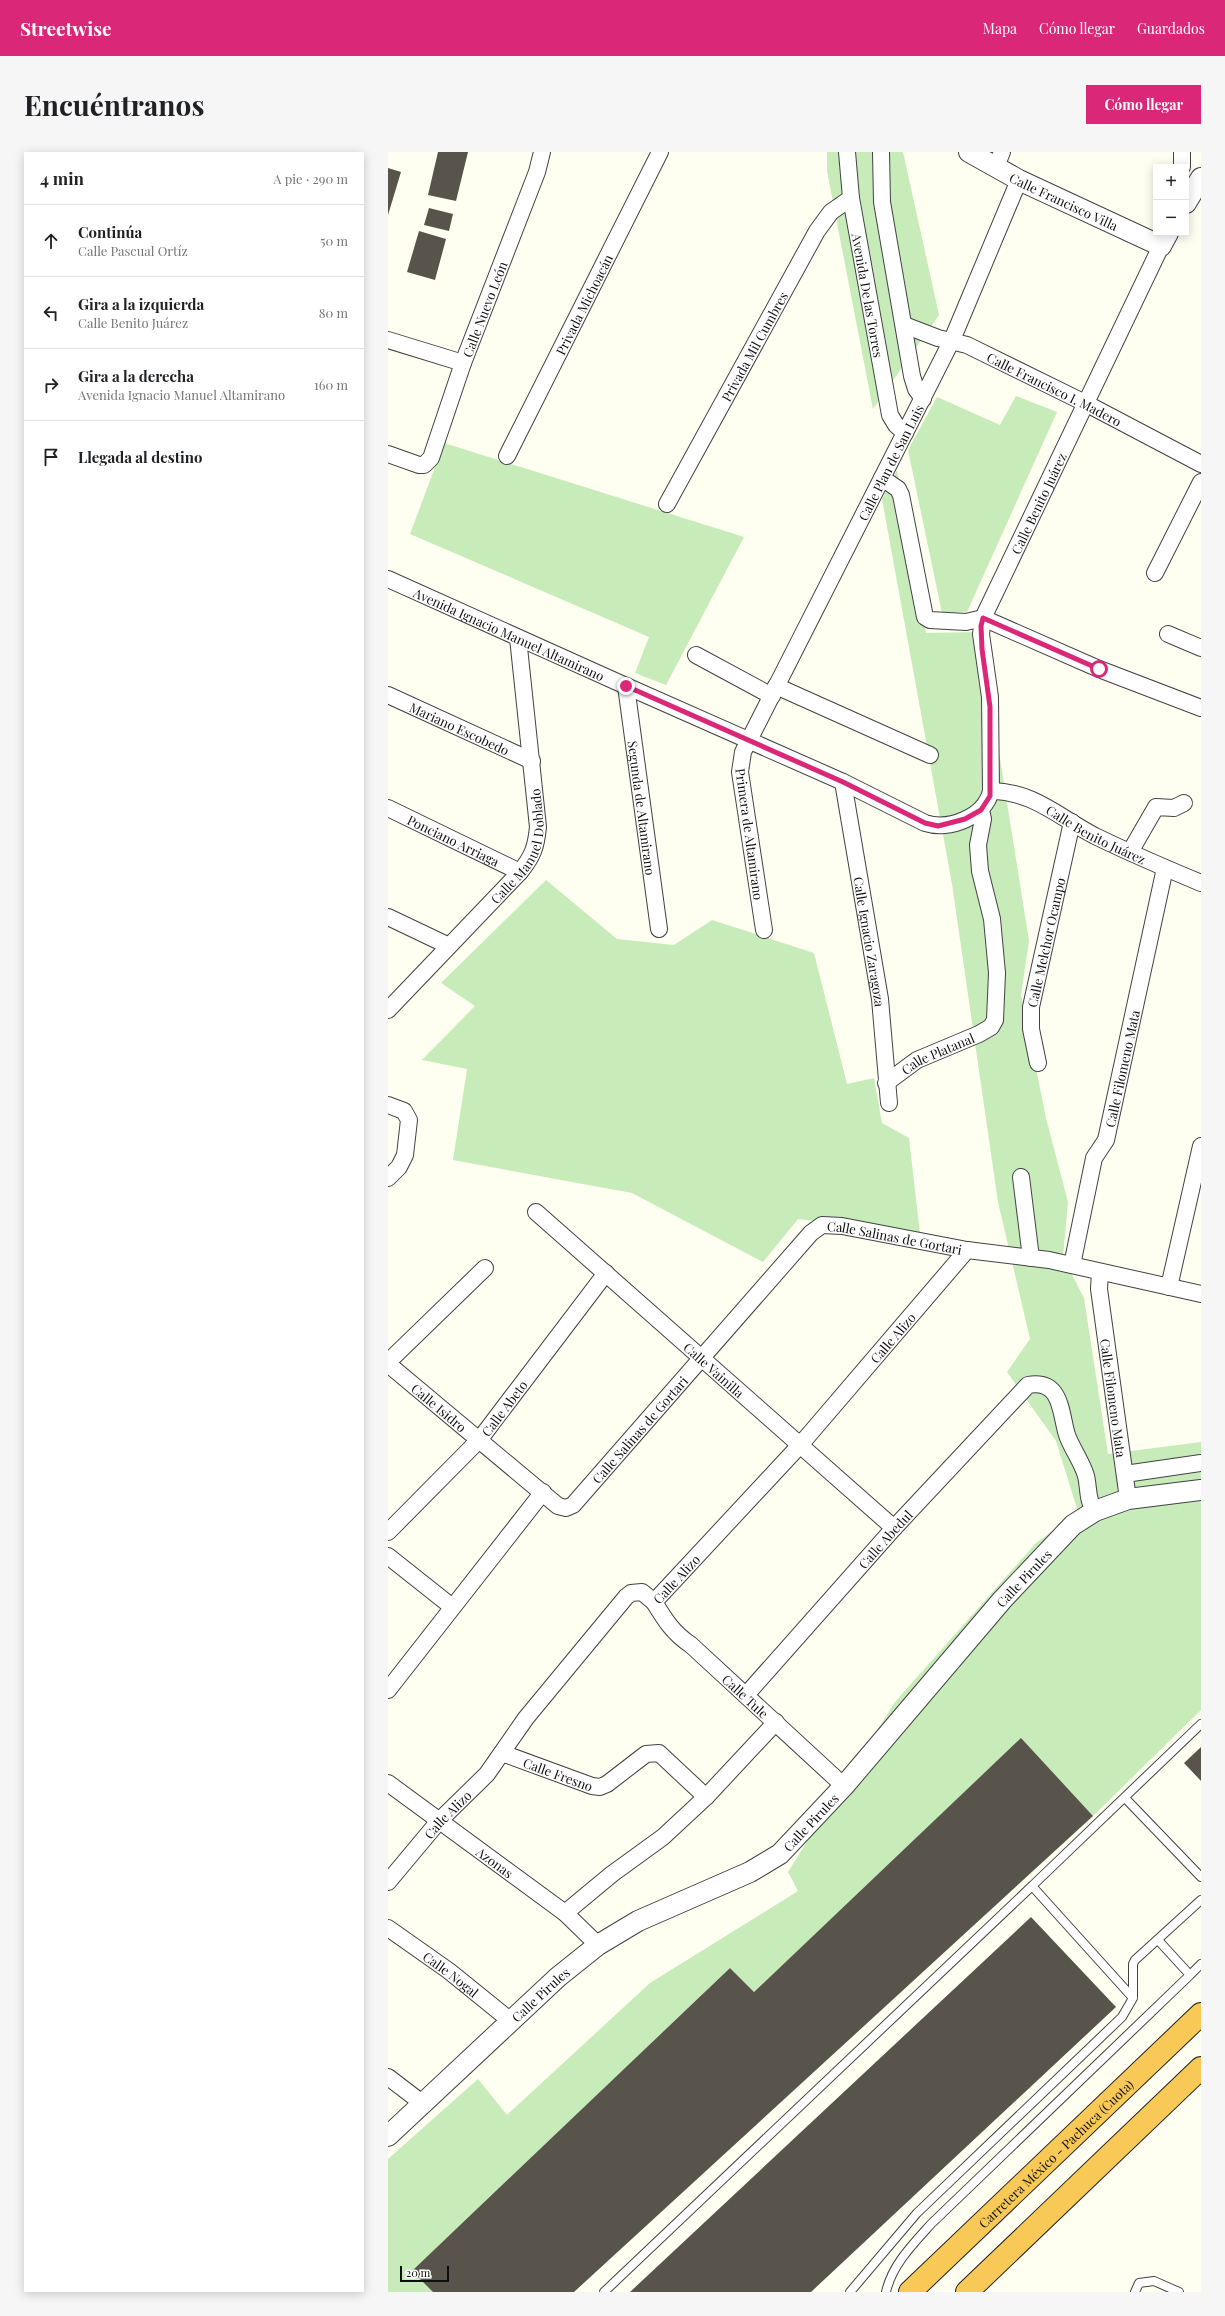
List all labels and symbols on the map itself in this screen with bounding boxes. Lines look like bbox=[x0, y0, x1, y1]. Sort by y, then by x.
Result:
street label: Calle Francisco Villa bbox=[1007, 168, 1122, 234]
street label: Avenida De las Torres bbox=[849, 231, 888, 359]
street label: Privada Michoacán bbox=[551, 251, 616, 357]
street label: Calle Nuevo León bbox=[458, 258, 510, 359]
street label: Privada Mil Cumbres bbox=[717, 288, 791, 404]
street label: Calle Francisco I. Madero bbox=[984, 348, 1125, 429]
street label: Calle Plan de San Luis bbox=[853, 401, 927, 523]
street label: Calle Benito Juárez bbox=[1007, 450, 1069, 557]
street label: Avenida Ignacio Manuel Altamirano bbox=[410, 583, 607, 684]
route start bbox=[1090, 660, 1108, 678]
route end bbox=[617, 677, 635, 695]
street label: Mariano Escobedo bbox=[407, 698, 512, 758]
street label: Segunda de Altamirano bbox=[625, 740, 660, 876]
street label: Primera de Altamirano bbox=[732, 767, 768, 901]
street label: Calle Manuel Doblado bbox=[486, 788, 547, 907]
street label: Calle Benito Juárez bbox=[1043, 801, 1149, 867]
street label: Ponciano Arriaga bbox=[405, 810, 503, 870]
street label: Calle Ignacio Zaragoza bbox=[851, 875, 889, 1008]
street label: Calle Melchor Ocampo bbox=[1023, 876, 1068, 1009]
street label: Calle Filomeno Mata bbox=[1101, 1008, 1143, 1129]
street label: Calle Platanal bbox=[897, 1028, 977, 1078]
street label: Calle Salinas de Gortari bbox=[827, 1217, 964, 1257]
street label: Calle Alizo bbox=[866, 1309, 919, 1366]
street label: Calle Vainilla bbox=[681, 1338, 749, 1401]
street label: Calle Filomeno Mata bbox=[1097, 1338, 1131, 1459]
street label: Calle Salinas de Gortari bbox=[588, 1372, 691, 1486]
street label: Calle Abeto bbox=[477, 1376, 530, 1439]
street label: Calle Isidro bbox=[408, 1379, 470, 1435]
street label: Calle Abedul bbox=[854, 1506, 916, 1572]
street label: Calle Pirules bbox=[992, 1545, 1055, 1610]
street label: Calle Alizo bbox=[649, 1550, 703, 1607]
street label: Calle Tule bbox=[719, 1670, 773, 1722]
street label: Calle Fresno bbox=[521, 1753, 595, 1794]
street label: Calle Alizo bbox=[420, 1786, 474, 1842]
street label: Calle Pirules bbox=[779, 1789, 842, 1854]
street label: Azonas bbox=[473, 1842, 517, 1881]
street label: Calle Nogal bbox=[420, 1947, 483, 2001]
street label: Calle Pirules bbox=[507, 1963, 573, 2025]
street label: Carretera México - Pachuca (Cuota) bbox=[974, 2075, 1136, 2231]
scale bar bbox=[400, 2264, 449, 2283]

